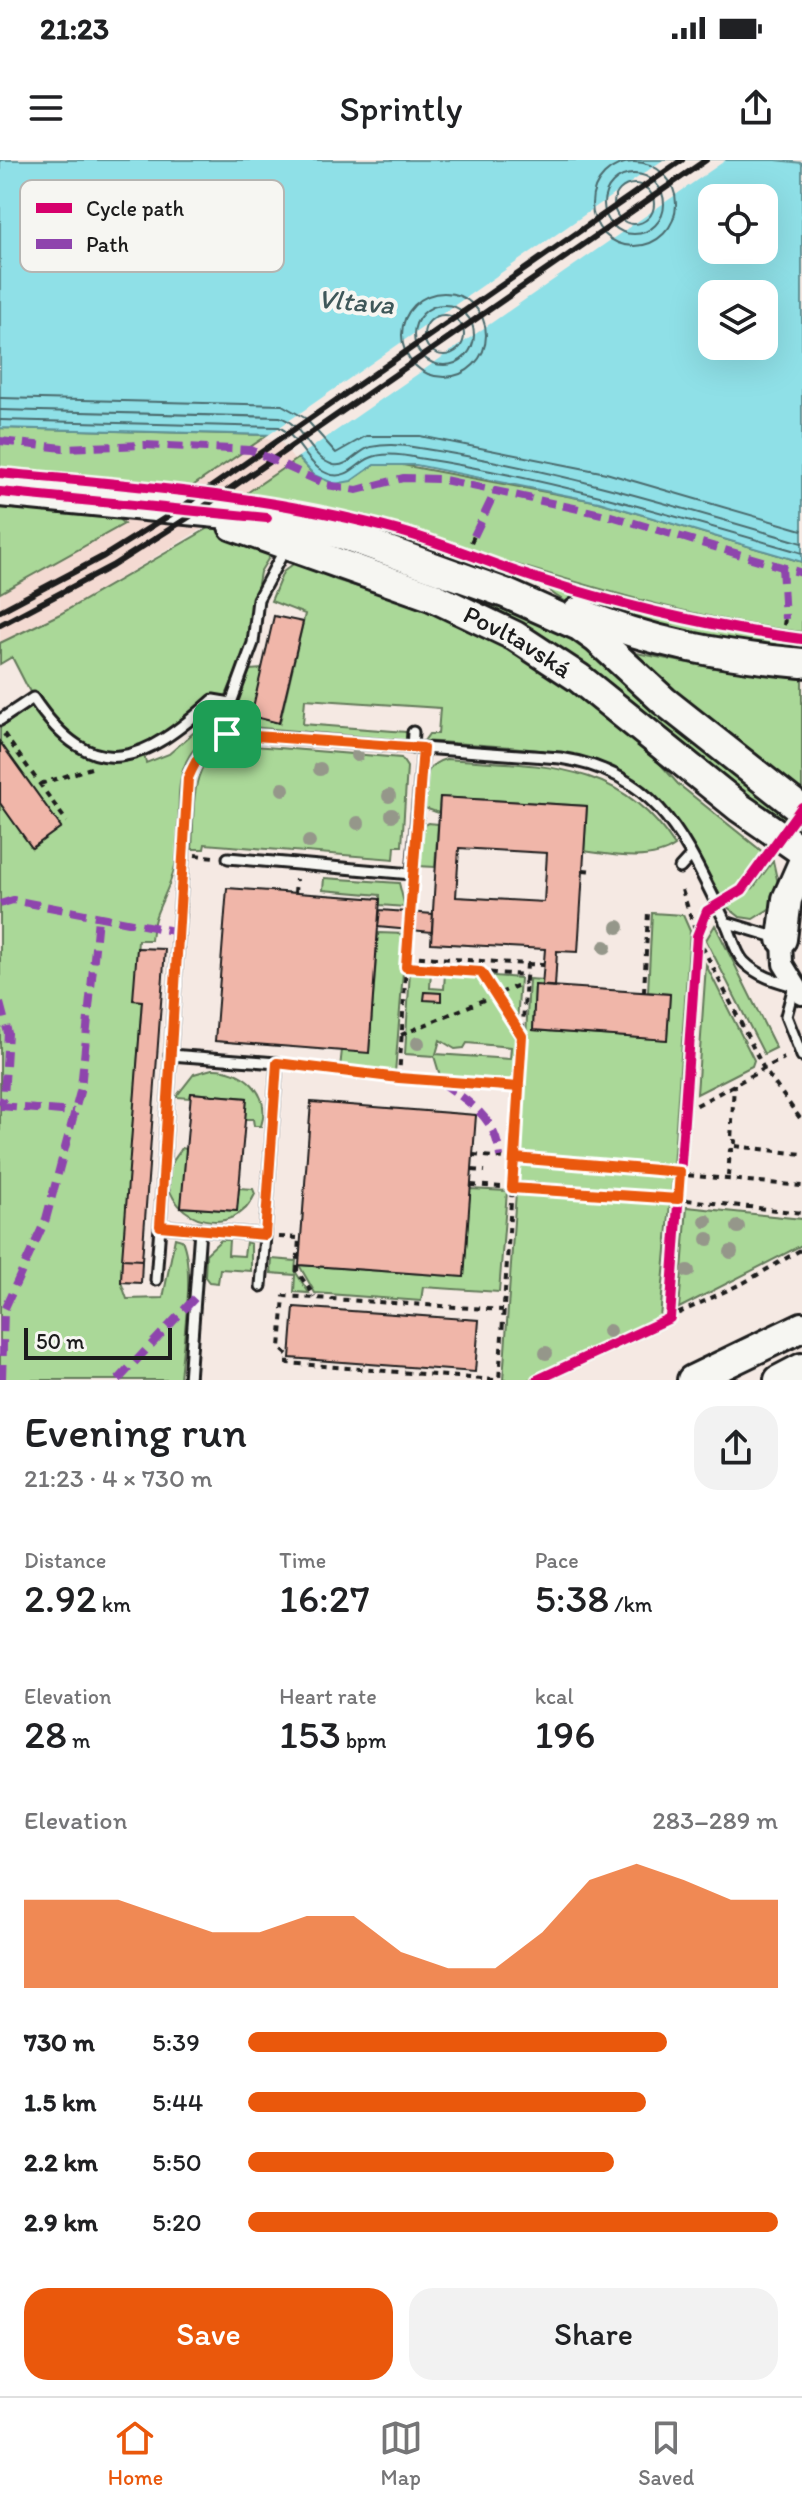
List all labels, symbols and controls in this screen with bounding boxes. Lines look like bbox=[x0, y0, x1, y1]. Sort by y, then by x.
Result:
text: 21:23 bbox=[40, 10, 109, 47]
icon: menu bbox=[24, 86, 68, 130]
icon: share bbox=[734, 86, 778, 130]
text: Sprintly bbox=[339, 87, 463, 130]
legend bbox=[20, 180, 284, 272]
map controls bbox=[698, 184, 778, 360]
button: locate bbox=[698, 184, 778, 264]
text: Cycle path bbox=[86, 195, 185, 222]
text: Path bbox=[86, 231, 129, 258]
button: layers bbox=[698, 280, 778, 360]
water label: Vltava bbox=[317, 281, 397, 321]
street label: Povltavská bbox=[458, 598, 578, 685]
pin bbox=[193, 700, 261, 768]
icon: arrive bbox=[205, 712, 249, 756]
scale bar bbox=[24, 1324, 172, 1360]
text: 50 m bbox=[36, 1328, 85, 1355]
text: Evening run bbox=[24, 1405, 247, 1458]
button: share bbox=[694, 1406, 778, 1490]
text: 21:23 · 4 × 730 m bbox=[24, 1462, 213, 1494]
text: Distance bbox=[24, 1547, 106, 1574]
text: Time bbox=[279, 1547, 326, 1574]
text: Pace bbox=[535, 1547, 579, 1574]
text: 2.92 bbox=[24, 1574, 97, 1622]
text: 16:27 bbox=[279, 1574, 370, 1622]
text: 5:38 bbox=[535, 1574, 609, 1622]
text: km bbox=[97, 1591, 131, 1618]
text: /km bbox=[609, 1591, 652, 1618]
text: Elevation bbox=[24, 1683, 111, 1710]
text: Heart rate bbox=[279, 1683, 377, 1710]
text: kcal bbox=[535, 1683, 574, 1710]
text: 28 bbox=[24, 1710, 67, 1758]
text: 153 bbox=[279, 1710, 341, 1758]
text: 196 bbox=[535, 1710, 595, 1758]
text: m bbox=[67, 1727, 90, 1754]
text: bpm bbox=[341, 1727, 386, 1754]
text: Elevation bbox=[24, 1804, 127, 1836]
text: 283–289 m bbox=[652, 1804, 778, 1836]
text: 730 m bbox=[24, 2026, 95, 2058]
text: 5:39 bbox=[152, 2026, 200, 2058]
text: 1.5 km bbox=[24, 2086, 96, 2118]
text: 5:44 bbox=[152, 2086, 203, 2118]
text: 2.2 km bbox=[24, 2146, 98, 2178]
text: 5:50 bbox=[152, 2146, 202, 2178]
text: 2.9 km bbox=[24, 2206, 98, 2238]
text: 5:20 bbox=[152, 2206, 202, 2238]
button: Save bbox=[24, 2288, 393, 2380]
button: Share bbox=[409, 2288, 778, 2380]
tab: Home bbox=[108, 2416, 163, 2491]
tab: Map bbox=[379, 2416, 423, 2491]
tab: Saved bbox=[638, 2416, 694, 2491]

